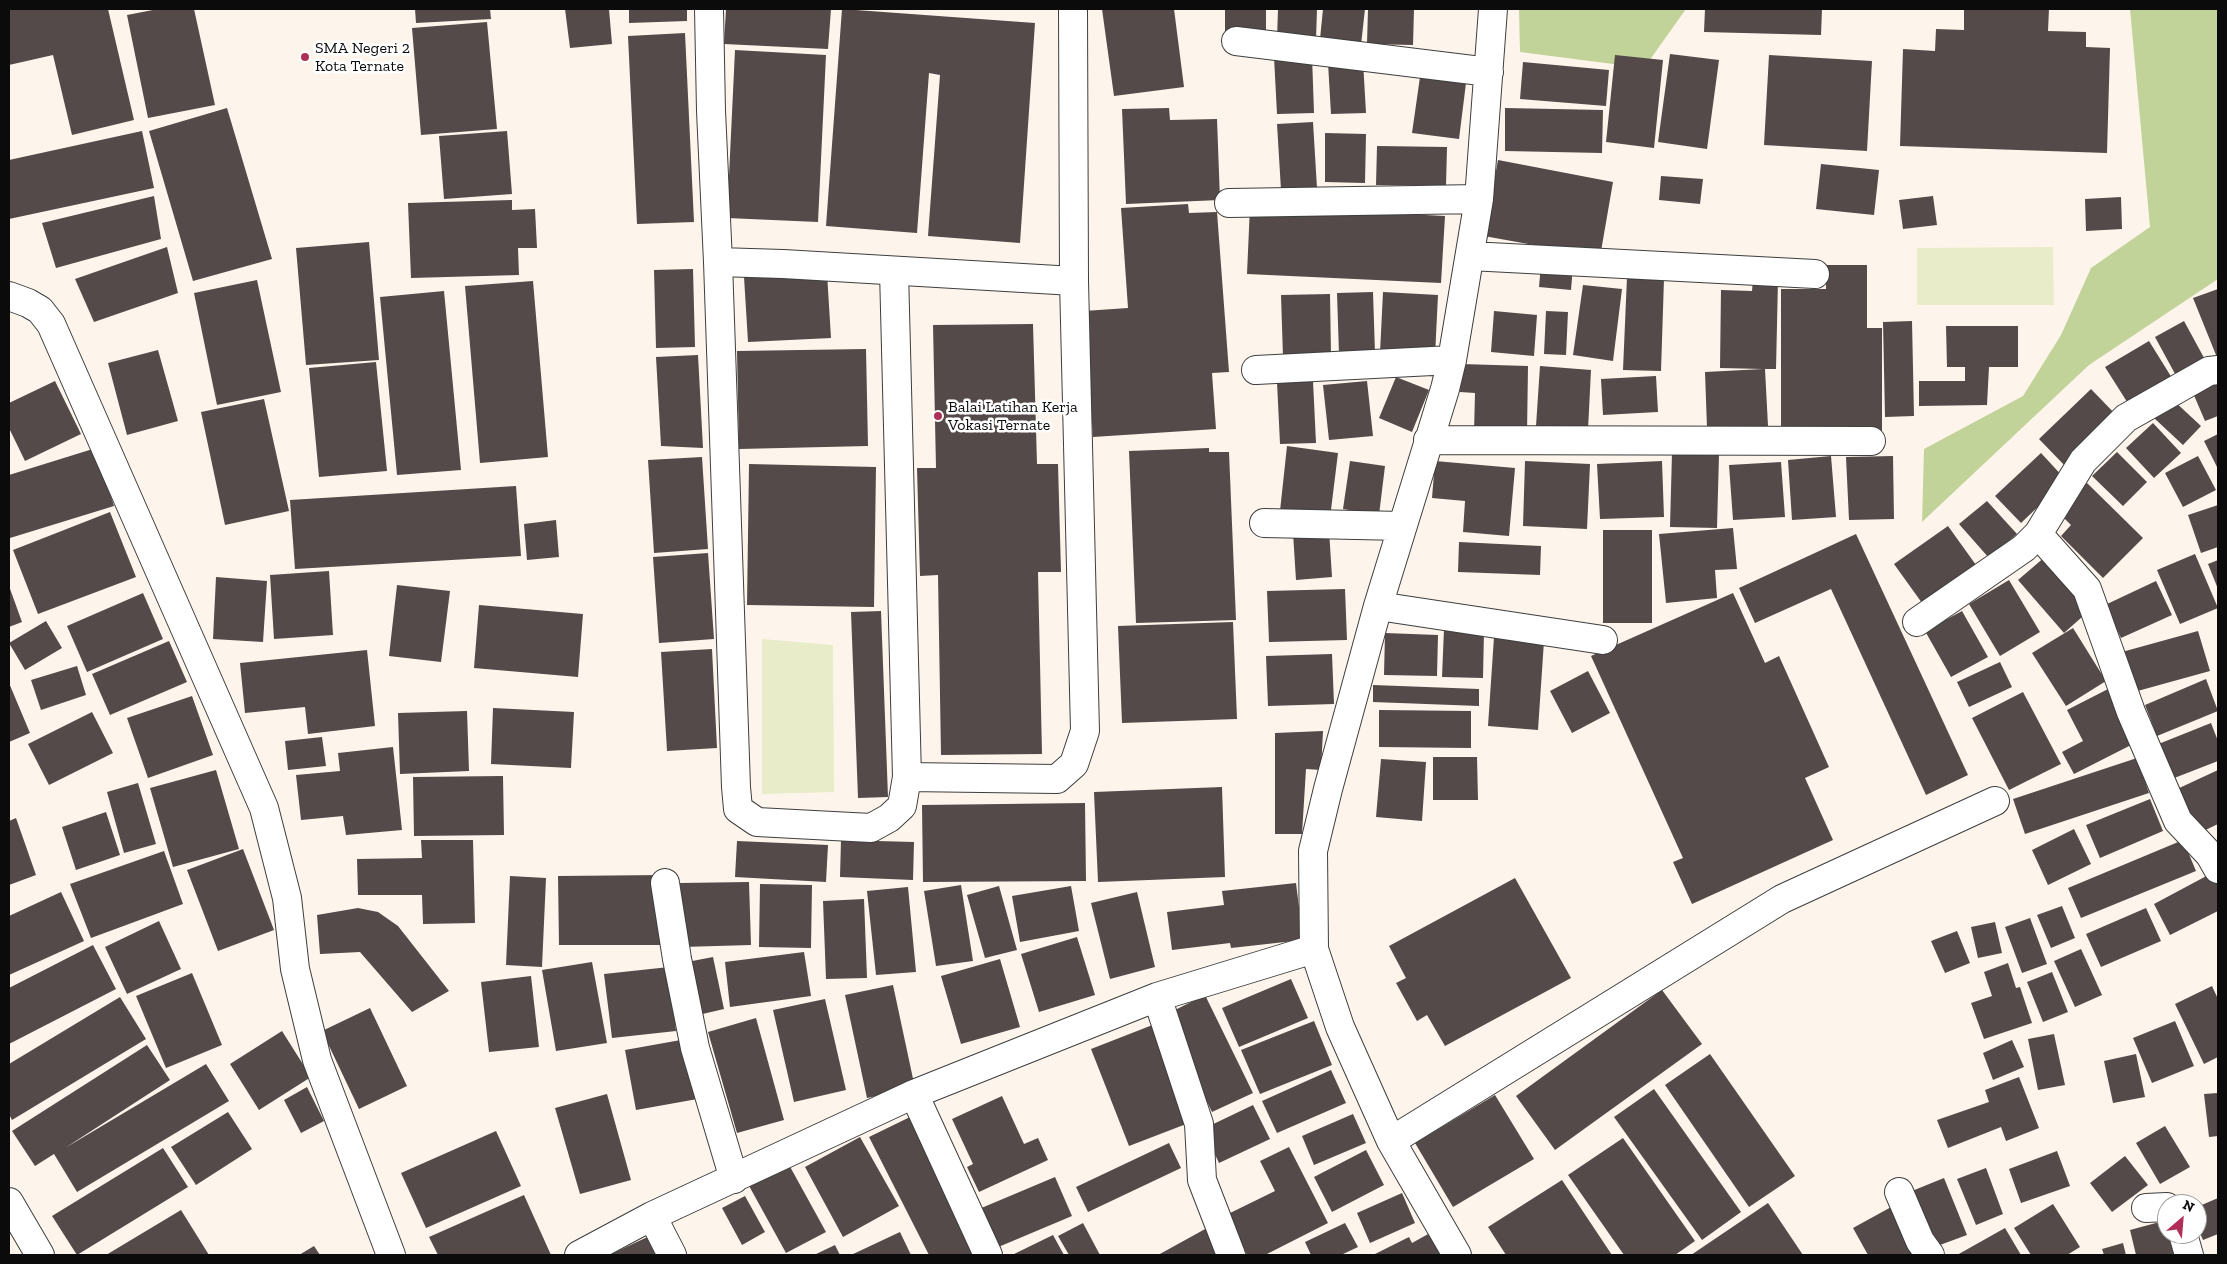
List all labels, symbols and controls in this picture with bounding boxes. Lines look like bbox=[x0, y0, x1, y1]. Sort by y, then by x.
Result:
place label: SMA Negeri 2 Kota Ternate bbox=[315, 38, 410, 76]
marker: SMA Negeri 2 Kota Ternate bbox=[299, 51, 311, 63]
place label: Balai Latihan Kerja Vokasi Ternate bbox=[948, 397, 1078, 435]
marker: Balai Latihan Kerja Vokasi Ternate bbox=[932, 410, 944, 422]
north arrow bbox=[2157, 1194, 2207, 1244]
text: N bbox=[2180, 1196, 2197, 1216]

